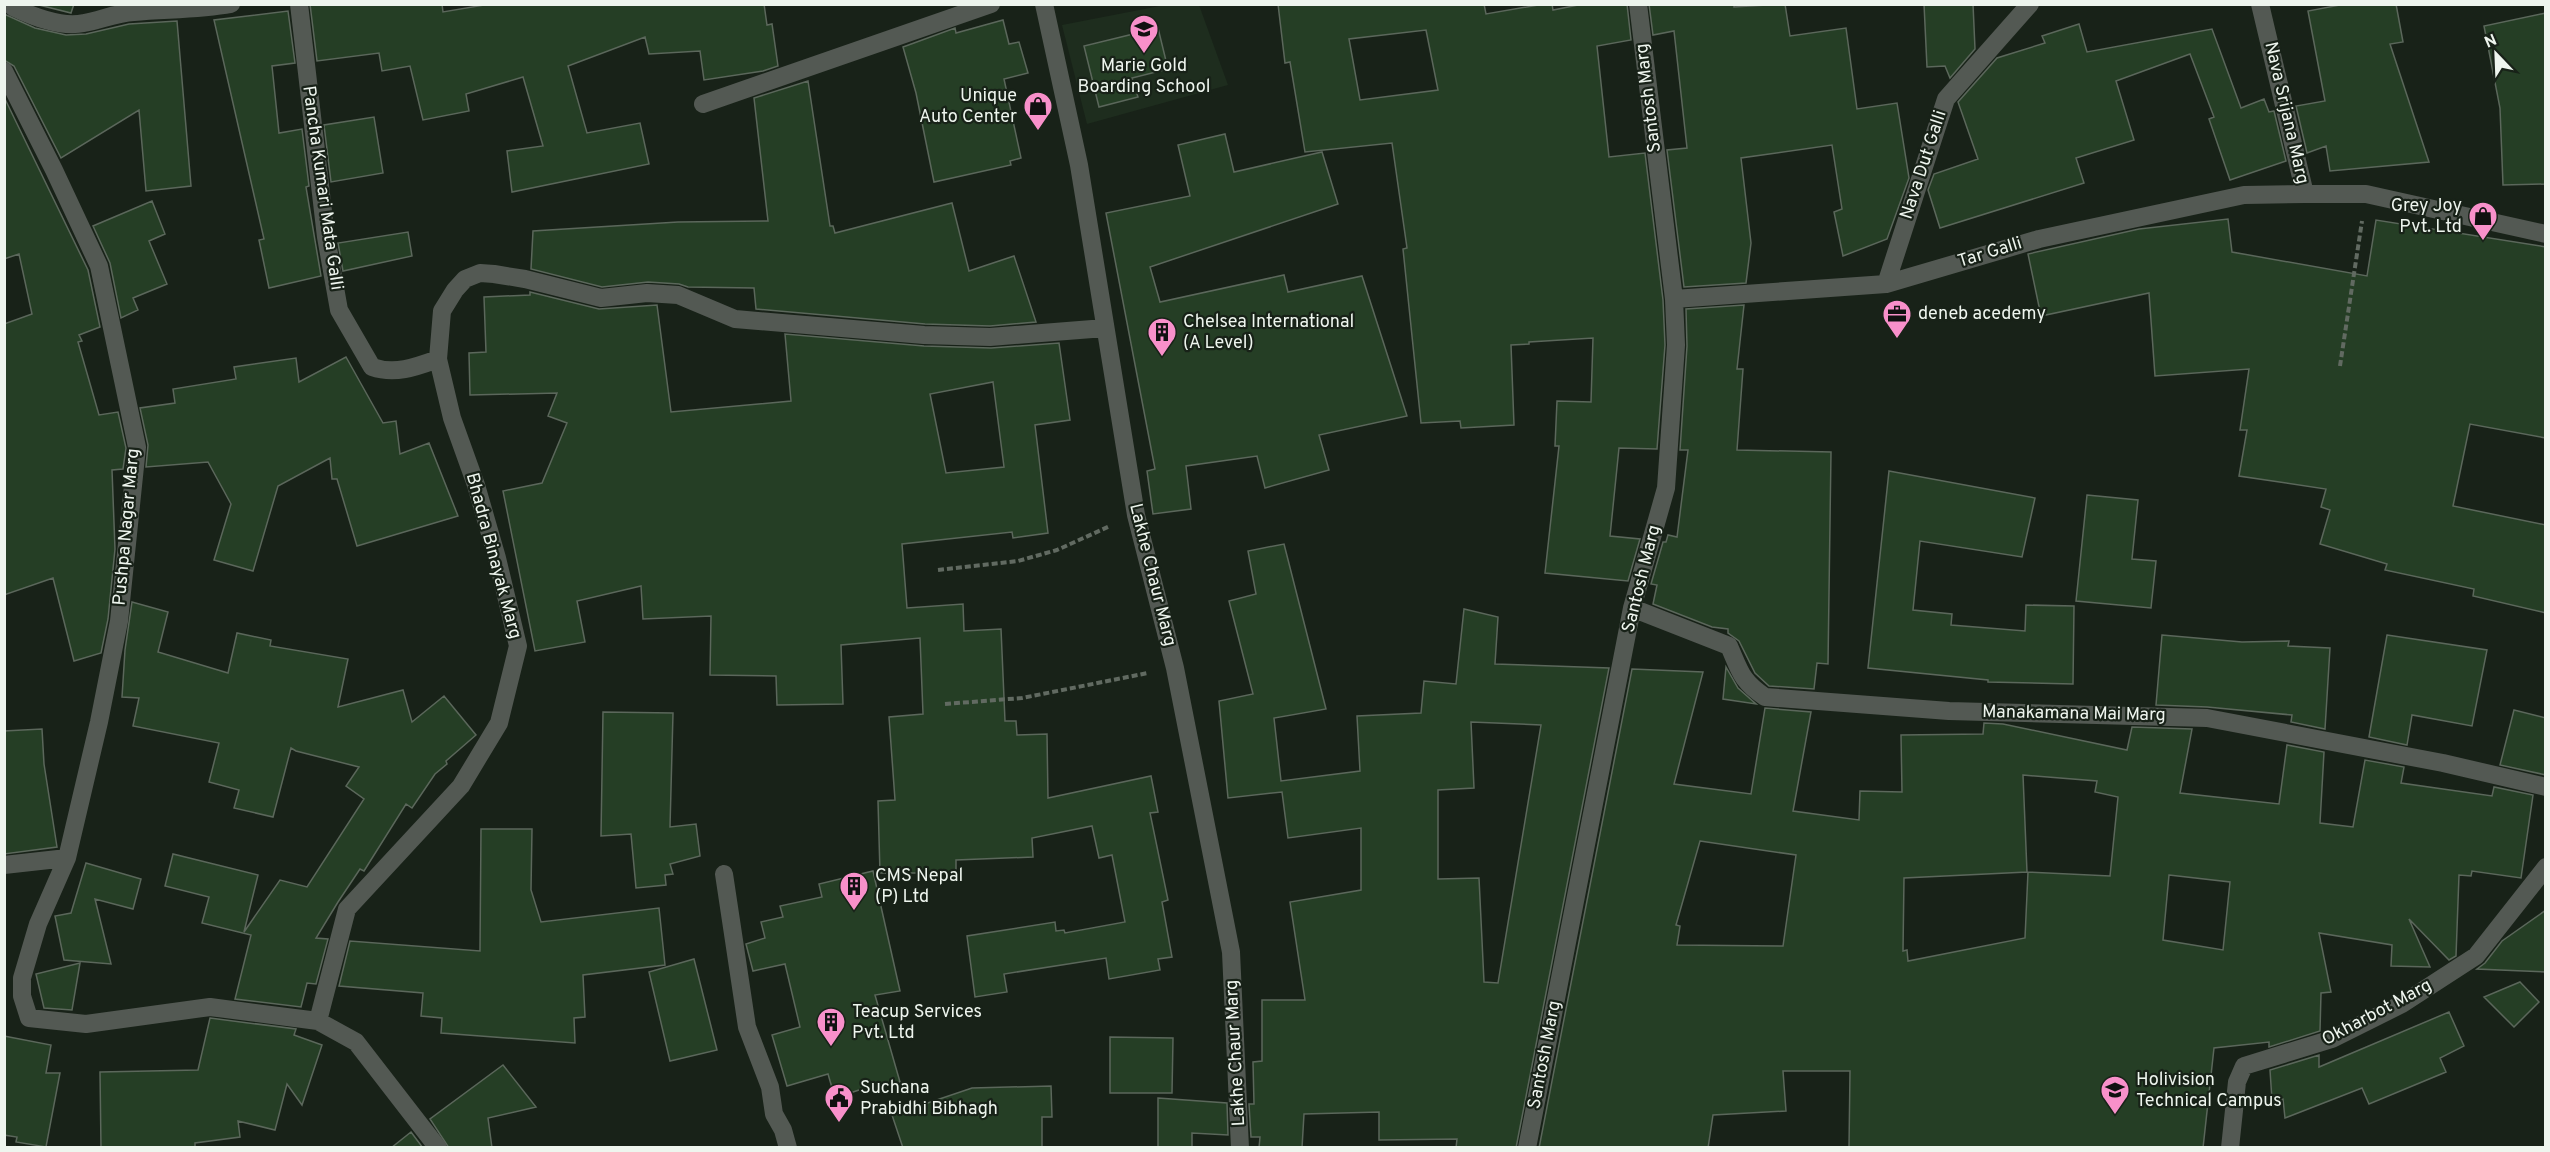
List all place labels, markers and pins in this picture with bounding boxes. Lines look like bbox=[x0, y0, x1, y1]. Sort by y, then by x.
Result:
school or university icon: Marie Gold Boarding School bbox=[1128, 13, 1160, 55]
place label: Marie Gold Boarding School bbox=[1078, 55, 1210, 99]
place label: Unique Auto Center bbox=[919, 85, 1017, 129]
shop icon: Unique Auto Center bbox=[1022, 90, 1054, 132]
place label: Grey Joy Pvt. Ltd bbox=[2391, 195, 2462, 239]
shop icon: Grey Joy Pvt. Ltd bbox=[2467, 200, 2499, 242]
office icon: deneb acedemy bbox=[1881, 298, 1913, 340]
place label: deneb acedemy bbox=[1918, 303, 2046, 326]
place label: Chelsea International (A Level) bbox=[1183, 311, 1354, 355]
building icon: Chelsea International (A Level) bbox=[1146, 316, 1178, 358]
place label: CMS Nepal (P) Ltd bbox=[875, 865, 963, 909]
building icon: CMS Nepal (P) Ltd bbox=[838, 870, 870, 912]
place label: Teacup Services Pvt. Ltd bbox=[852, 1001, 982, 1045]
building icon: Teacup Services Pvt. Ltd bbox=[815, 1006, 847, 1048]
place label: Holivision Technical Campus bbox=[2136, 1069, 2282, 1113]
school or university icon: Holivision Technical Campus bbox=[2099, 1074, 2131, 1116]
place label: Suchana Prabidhi Bibhagh bbox=[860, 1077, 998, 1121]
public building icon: Suchana Prabidhi Bibhagh bbox=[823, 1082, 855, 1124]

